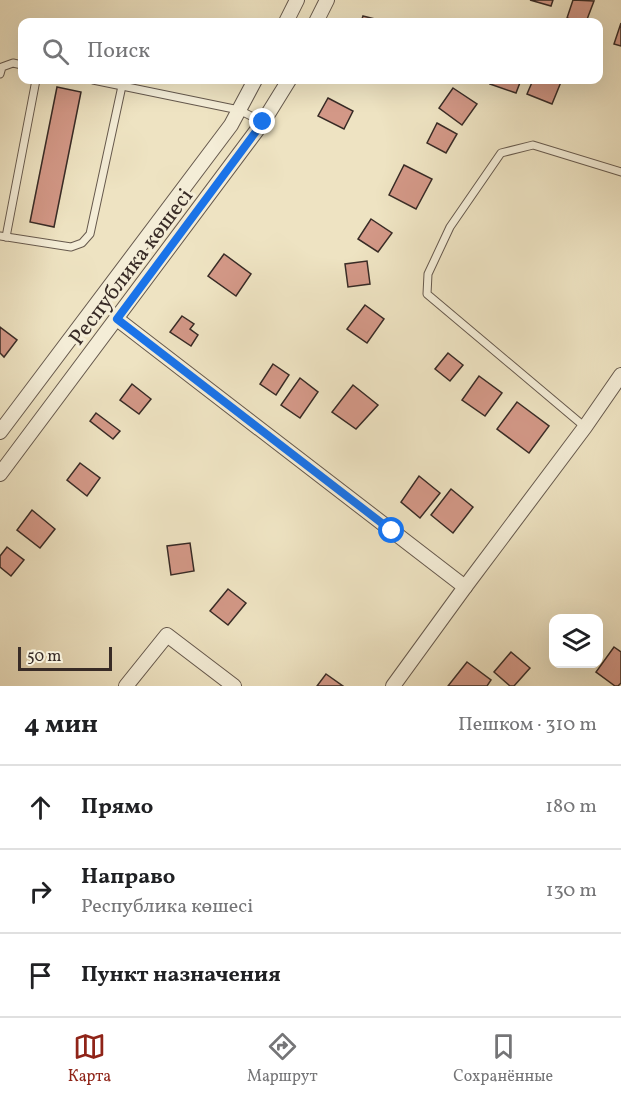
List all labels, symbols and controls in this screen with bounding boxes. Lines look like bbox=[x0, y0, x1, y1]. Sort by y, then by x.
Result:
search box bbox=[18, 18, 603, 84]
icon: search bbox=[39, 35, 72, 68]
text: Поиск bbox=[87, 36, 150, 67]
route end bbox=[249, 108, 275, 134]
street label: Республика көшесі bbox=[63, 183, 201, 353]
route start bbox=[378, 517, 404, 543]
map controls bbox=[549, 614, 603, 668]
button: layers bbox=[549, 614, 603, 668]
scale bar bbox=[18, 644, 112, 672]
text: 50 m bbox=[27, 646, 61, 668]
text: 4 мин bbox=[24, 707, 98, 743]
text: Пешком · 310 m bbox=[458, 711, 597, 739]
icon: ahead bbox=[24, 791, 57, 824]
text: Прямо bbox=[81, 792, 153, 823]
text: 180 m bbox=[545, 793, 597, 821]
text: Направо bbox=[81, 862, 175, 893]
icon: right bbox=[24, 875, 57, 908]
text: 130 m bbox=[546, 877, 597, 905]
text: Республика көшесі bbox=[81, 893, 253, 921]
icon: arrive bbox=[24, 959, 57, 992]
text: Пункт назначения bbox=[81, 960, 281, 991]
tab: Карта bbox=[68, 1030, 111, 1088]
tab: Маршрут bbox=[247, 1030, 318, 1088]
tab: Сохранённые bbox=[453, 1030, 553, 1088]

